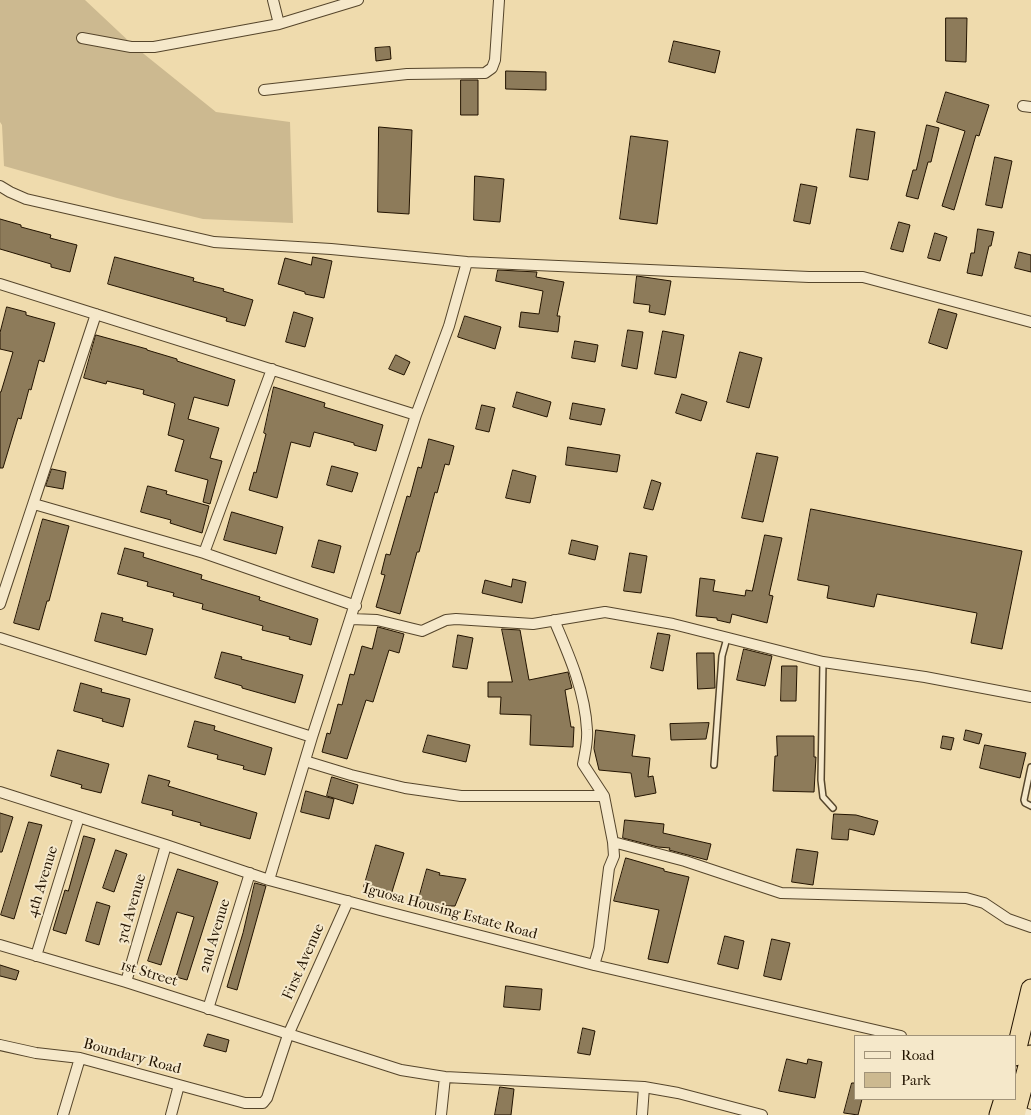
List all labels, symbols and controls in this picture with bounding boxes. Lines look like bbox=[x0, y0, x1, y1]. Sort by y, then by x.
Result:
street label: 4th Avenue bbox=[24, 844, 62, 920]
street label: 3rd Avenue bbox=[113, 872, 151, 946]
street label: Iguosa Housing Estate Road bbox=[361, 880, 539, 944]
street label: 2nd Avenue bbox=[195, 897, 235, 975]
street label: First Avenue bbox=[279, 921, 329, 1003]
street label: 1st Street bbox=[118, 957, 180, 991]
street label: Boundary Road bbox=[81, 1035, 183, 1079]
legend bbox=[854, 1035, 1016, 1100]
text: Road bbox=[901, 1046, 934, 1064]
text: Park bbox=[901, 1071, 931, 1089]

